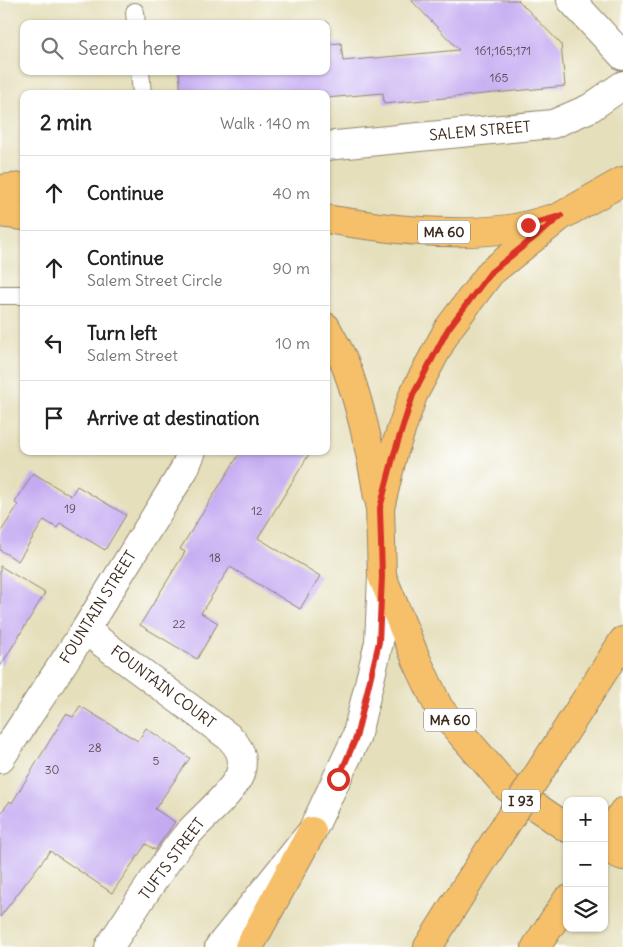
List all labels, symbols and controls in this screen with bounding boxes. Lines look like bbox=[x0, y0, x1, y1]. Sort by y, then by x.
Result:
search box bbox=[20, 20, 330, 75]
icon: search bbox=[38, 34, 66, 62]
text: Search here bbox=[78, 36, 181, 60]
house number: 161;165;171 bbox=[475, 43, 531, 58]
house number: 165 bbox=[490, 70, 508, 85]
text: 2 min bbox=[40, 109, 92, 136]
text: Walk · 140 m bbox=[220, 113, 310, 133]
street label: SALEM STREET bbox=[428, 117, 532, 144]
icon: ahead bbox=[40, 179, 68, 207]
text: Continue bbox=[87, 181, 164, 205]
text: 40 m bbox=[272, 183, 310, 203]
route end bbox=[517, 214, 540, 237]
road number: MA 60 bbox=[418, 220, 470, 243]
text: Continue bbox=[87, 246, 164, 270]
icon: ahead bbox=[40, 254, 68, 282]
text: 90 m bbox=[272, 258, 310, 278]
text: Salem Street Circle bbox=[87, 270, 222, 290]
text: Turn left bbox=[87, 321, 157, 345]
icon: left bbox=[40, 329, 68, 357]
text: 10 m bbox=[275, 333, 310, 353]
text: Salem Street bbox=[87, 345, 178, 365]
icon: arrive bbox=[40, 404, 68, 432]
text: Arrive at destination bbox=[87, 406, 260, 430]
house number: 19 bbox=[64, 501, 76, 516]
house number: 12 bbox=[251, 503, 263, 518]
street label: FOUNTAIN STREET bbox=[55, 547, 140, 666]
house number: 18 bbox=[209, 550, 221, 565]
house number: 22 bbox=[172, 616, 186, 631]
street label: FOUNTAIN COURT bbox=[107, 641, 220, 732]
road number: MA 60 bbox=[424, 708, 476, 732]
house number: 28 bbox=[88, 740, 102, 755]
house number: 5 bbox=[153, 753, 160, 768]
house number: 30 bbox=[45, 762, 59, 777]
route start bbox=[327, 768, 350, 791]
road number: I 93 bbox=[502, 789, 540, 812]
map controls bbox=[563, 797, 608, 932]
button: + bbox=[563, 797, 608, 842]
street label: TUFTS STREET bbox=[135, 814, 209, 903]
button: − bbox=[563, 842, 608, 887]
button: layers bbox=[563, 887, 608, 932]

